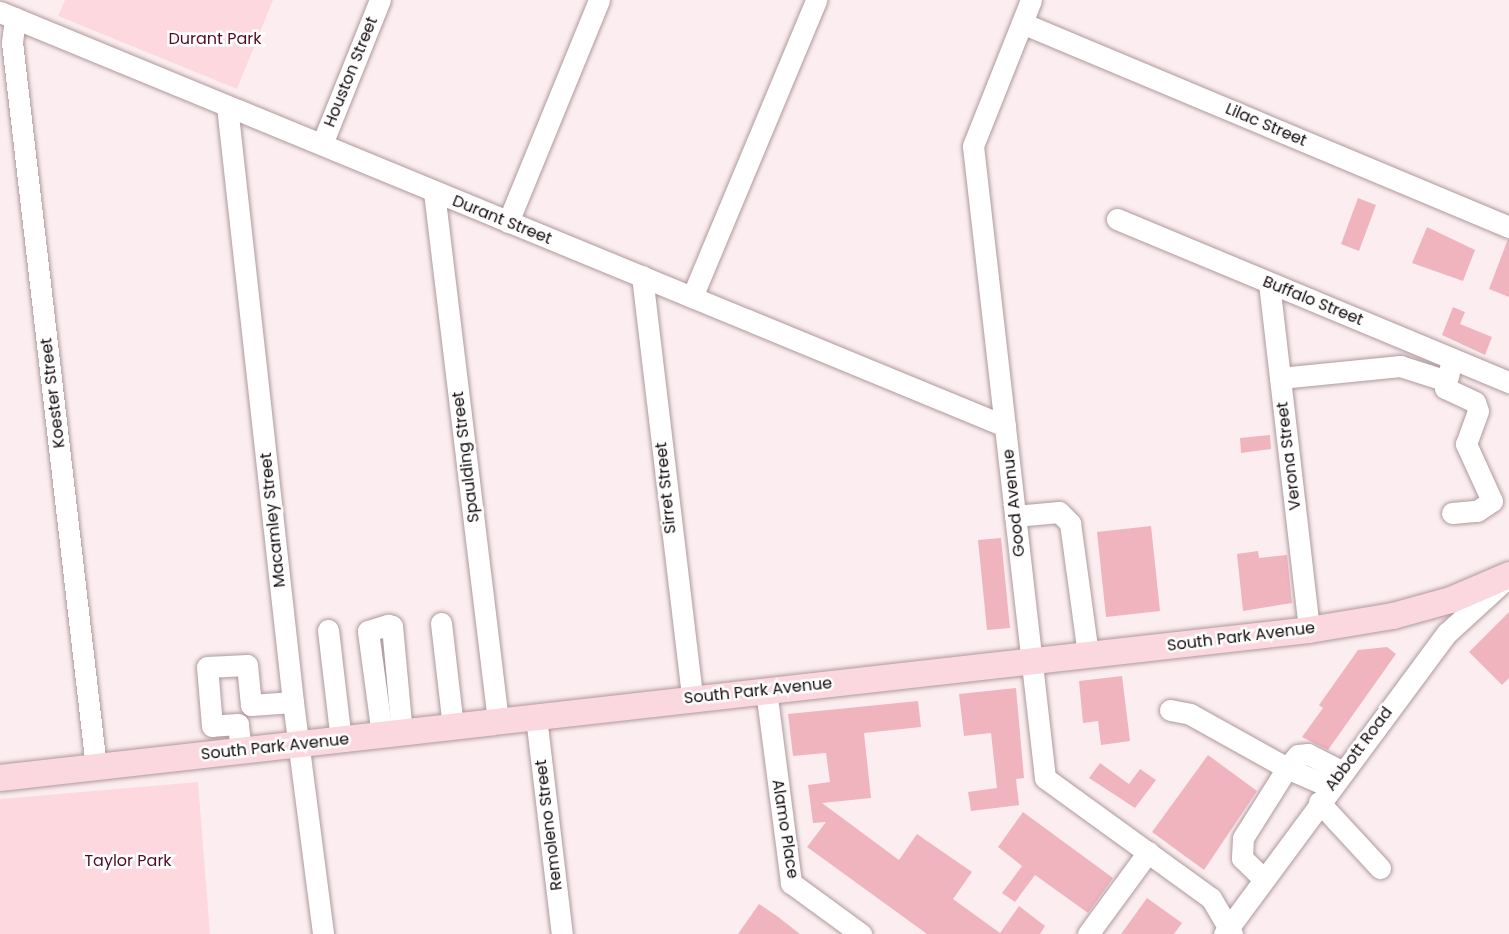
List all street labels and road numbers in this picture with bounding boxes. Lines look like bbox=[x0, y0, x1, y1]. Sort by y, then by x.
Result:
street label: Houston Street bbox=[320, 14, 382, 130]
street label: Lilac Street bbox=[1222, 99, 1310, 151]
street label: Durant Street bbox=[449, 191, 555, 249]
street label: Buffalo Street bbox=[1260, 272, 1366, 330]
street label: Koester Street bbox=[37, 337, 69, 449]
street label: Spaulding Street bbox=[448, 390, 484, 524]
street label: Verona Street bbox=[1273, 401, 1305, 511]
street label: Sirret Street bbox=[652, 441, 680, 535]
street label: Good Avenue bbox=[999, 448, 1029, 558]
street label: Macamley Street bbox=[256, 452, 290, 588]
street label: South Park Avenue bbox=[1166, 618, 1316, 656]
street label: South Park Avenue bbox=[683, 674, 833, 708]
street label: Abbott Road bbox=[1321, 703, 1397, 795]
street label: South Park Avenue bbox=[200, 730, 350, 764]
street label: Remoleno Street bbox=[531, 758, 567, 892]
street label: Alamo Place bbox=[768, 778, 802, 880]

